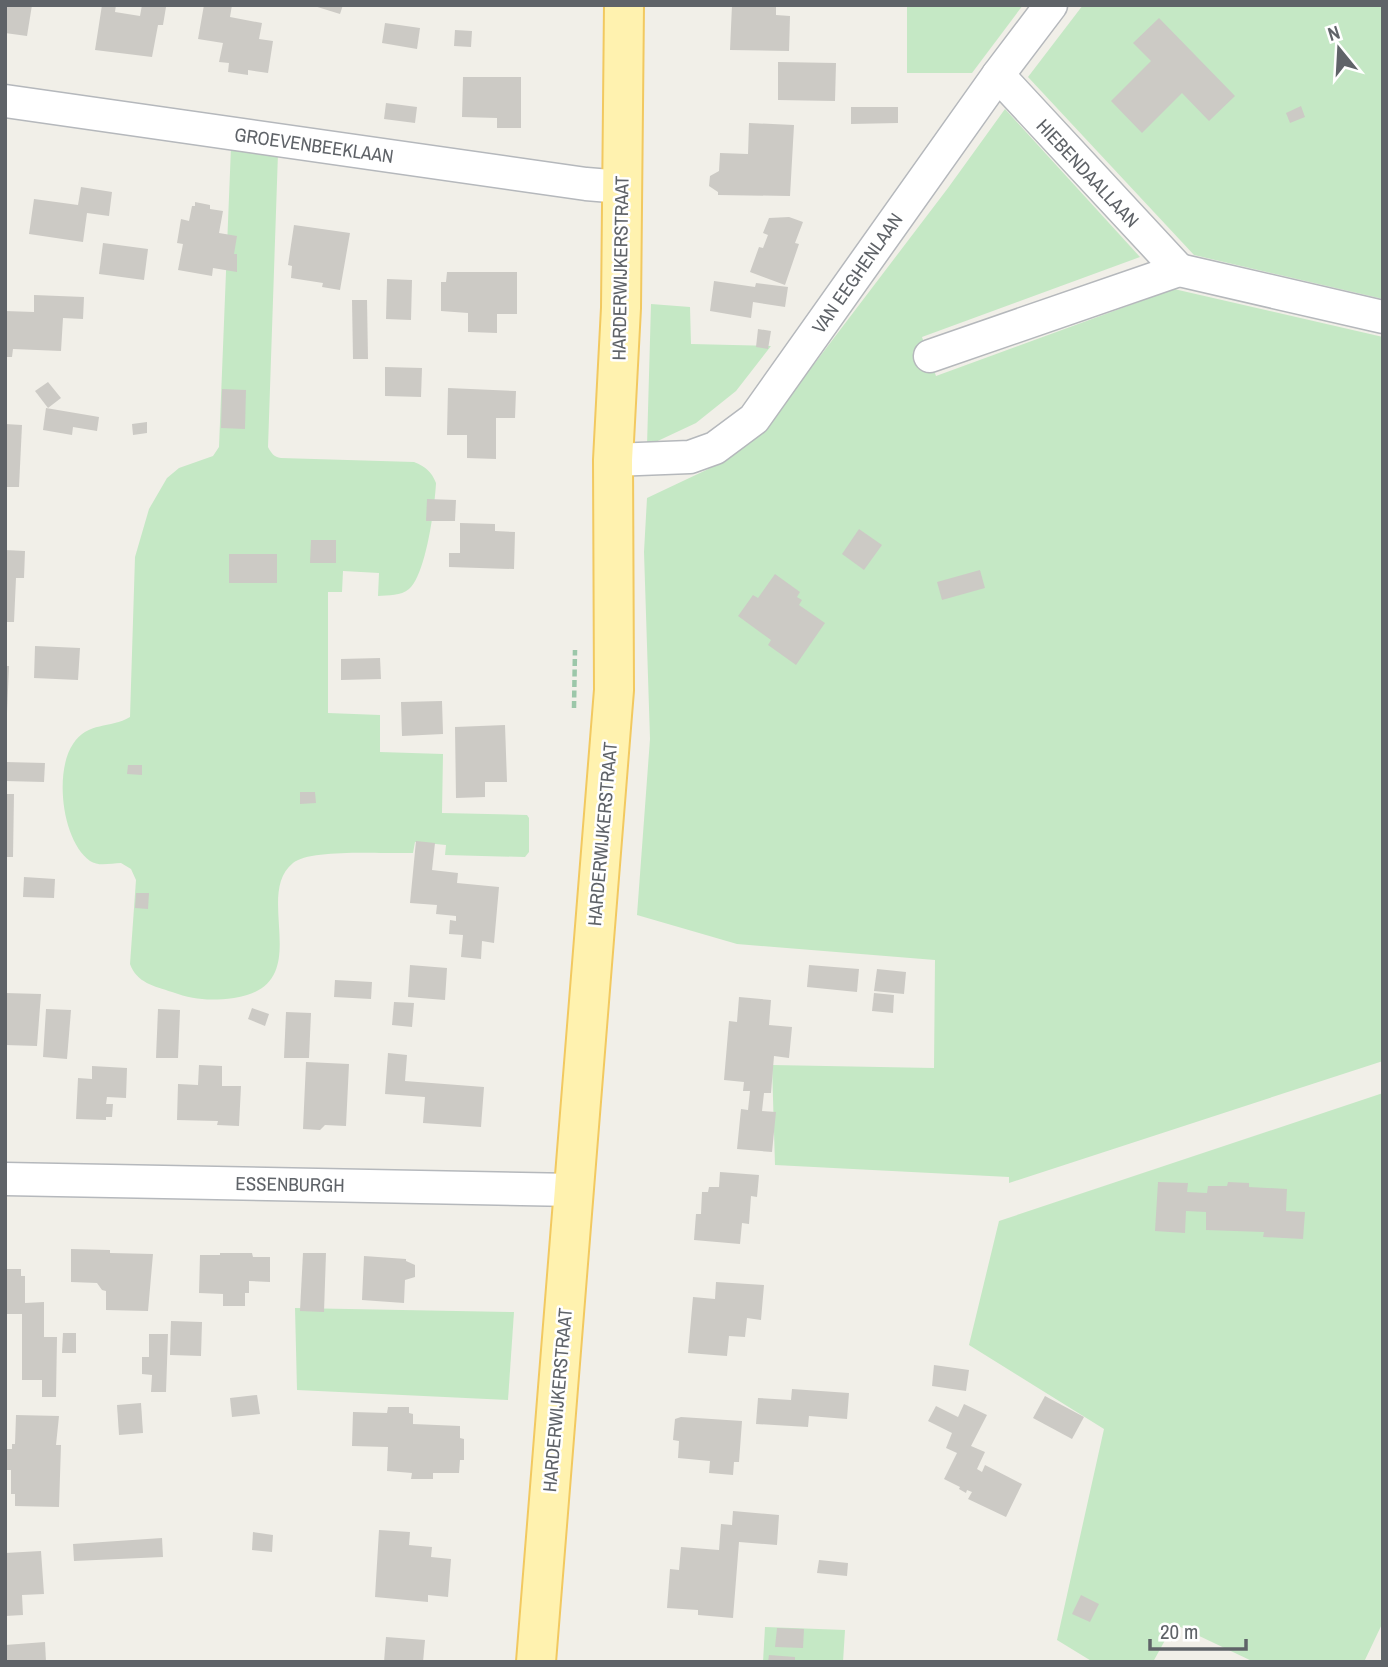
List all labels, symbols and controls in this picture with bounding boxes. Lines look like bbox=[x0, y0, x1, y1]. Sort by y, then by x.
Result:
north arrow bbox=[1304, 14, 1374, 84]
text: N bbox=[1324, 19, 1343, 47]
street label: HIEBENDAALLAAN bbox=[1031, 113, 1145, 233]
street label: GROEVENBEEKLAAN bbox=[233, 121, 395, 169]
street label: HARDERWIJKERSTRAAT bbox=[605, 175, 635, 361]
street label: VAN EEGHENLAAN bbox=[806, 207, 908, 339]
street label: HARDERWIJKERSTRAAT bbox=[581, 740, 623, 927]
street label: ESSENBURGH bbox=[235, 1170, 345, 1198]
street label: HARDERWIJKERSTRAAT bbox=[536, 1306, 578, 1493]
scale bar bbox=[1150, 1608, 1246, 1652]
text: 20 m bbox=[1160, 1617, 1198, 1646]

